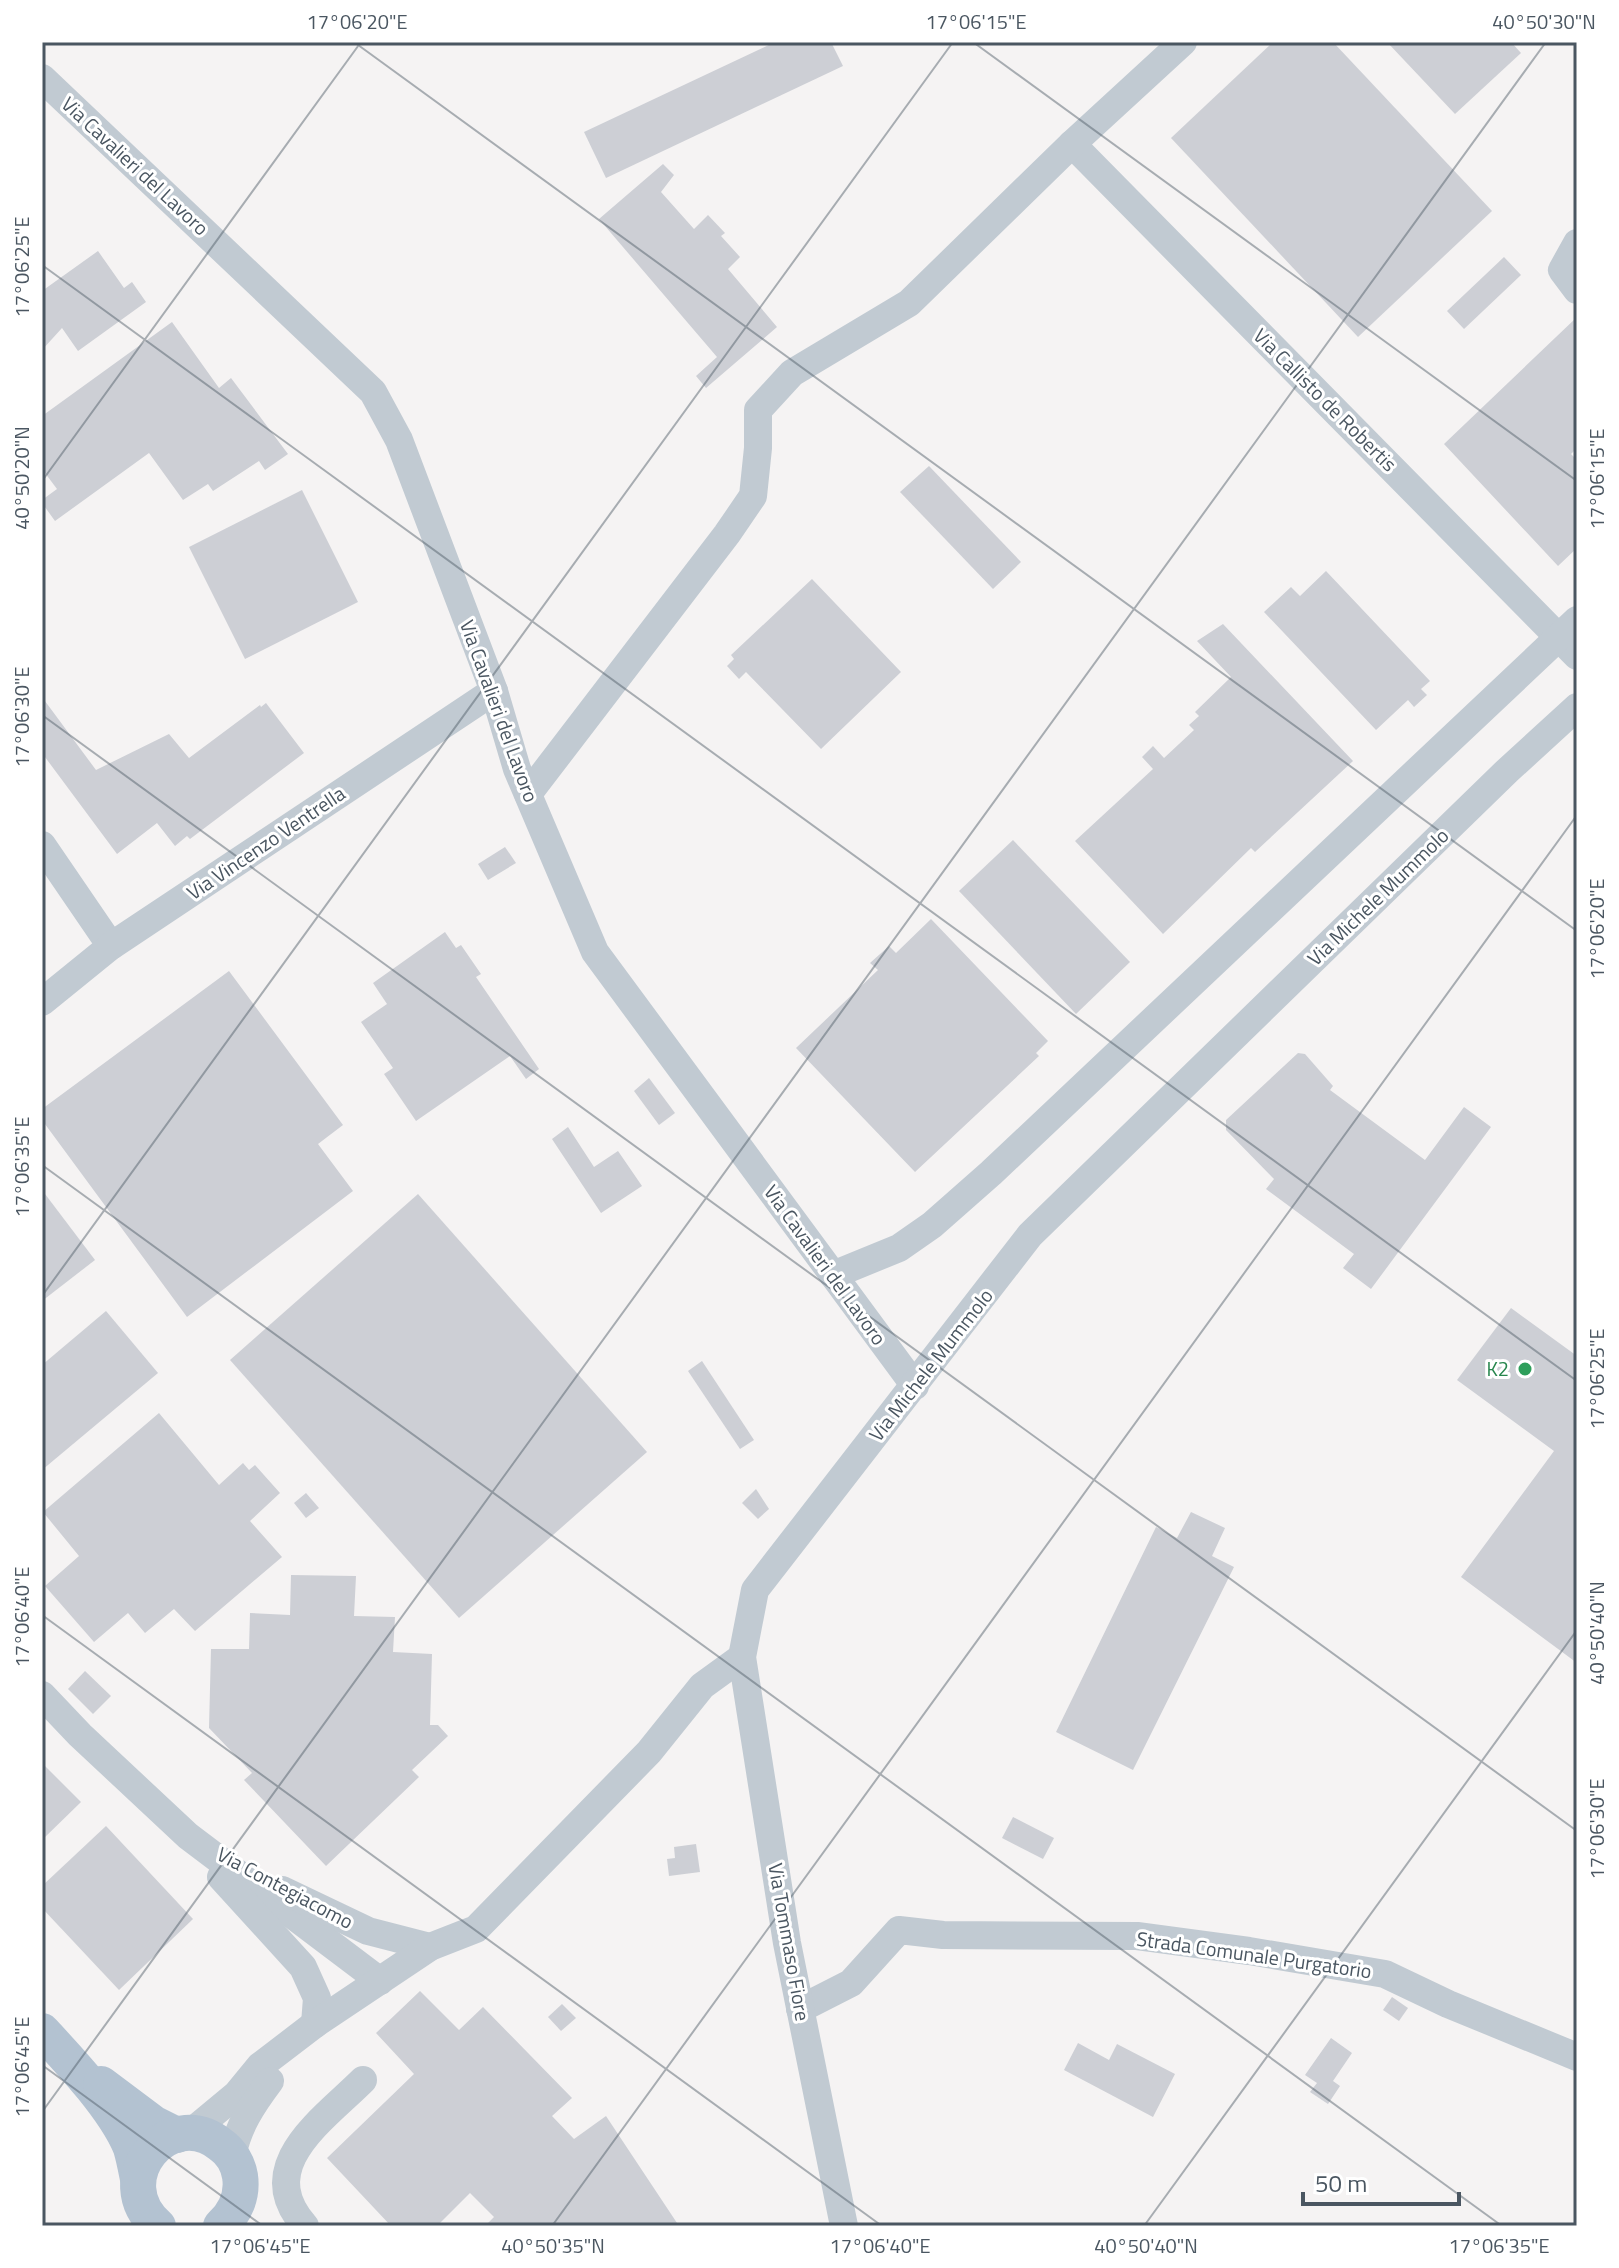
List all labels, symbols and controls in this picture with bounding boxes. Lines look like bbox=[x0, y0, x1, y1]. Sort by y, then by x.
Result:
text: 17°06'20"E bbox=[306, 6, 408, 37]
text: 17°06'15"E bbox=[925, 6, 1027, 37]
text: 40°50'30"N bbox=[1492, 6, 1596, 37]
street label: Via Cavalieri del Lavoro bbox=[55, 89, 216, 242]
text: 17°06'25"E bbox=[6, 216, 37, 318]
street label: Via Callisto de Robertis bbox=[1246, 321, 1404, 479]
text: 40°50'20"N bbox=[6, 426, 37, 530]
text: 17°06'15"E bbox=[1581, 428, 1612, 530]
street label: Via Cavalieri del Lavoro bbox=[452, 615, 547, 806]
text: 17°06'30"E bbox=[6, 666, 37, 768]
street label: Via Vincenzo Ventrella bbox=[180, 778, 351, 907]
street label: Via Michele Mummolo bbox=[1300, 821, 1456, 973]
text: 17°06'20"E bbox=[1581, 878, 1612, 980]
text: 17°06'35"E bbox=[6, 1116, 37, 1218]
street label: Via Cavalieri del Lavoro bbox=[756, 1178, 894, 1351]
street label: Via Michele Mummolo bbox=[861, 1282, 1000, 1448]
text: 17°06'25"E bbox=[1581, 1328, 1612, 1430]
place label: K2 bbox=[1486, 1353, 1509, 1384]
marker: K2 bbox=[1516, 1360, 1534, 1378]
text: 17°06'40"E bbox=[6, 1566, 37, 1668]
text: 40°50'40"N bbox=[1581, 1581, 1612, 1685]
text: 17°06'30"E bbox=[1581, 1778, 1612, 1880]
street label: Via Contegiacomo bbox=[211, 1839, 359, 1937]
street label: Via Tommaso Fiore bbox=[760, 1861, 819, 2023]
street label: Strada Comunale Purgatorio bbox=[1135, 1923, 1374, 1986]
text: 17°06'45"E bbox=[6, 2016, 37, 2118]
scale bar bbox=[1303, 2156, 1459, 2206]
text: 50 m bbox=[1315, 2165, 1367, 2201]
text: 17°06'45"E bbox=[209, 2230, 311, 2261]
text: 40°50'35"N bbox=[501, 2230, 605, 2261]
text: 17°06'40"E bbox=[829, 2230, 931, 2261]
text: 40°50'40"N bbox=[1094, 2230, 1198, 2261]
text: 17°06'35"E bbox=[1448, 2230, 1550, 2261]

